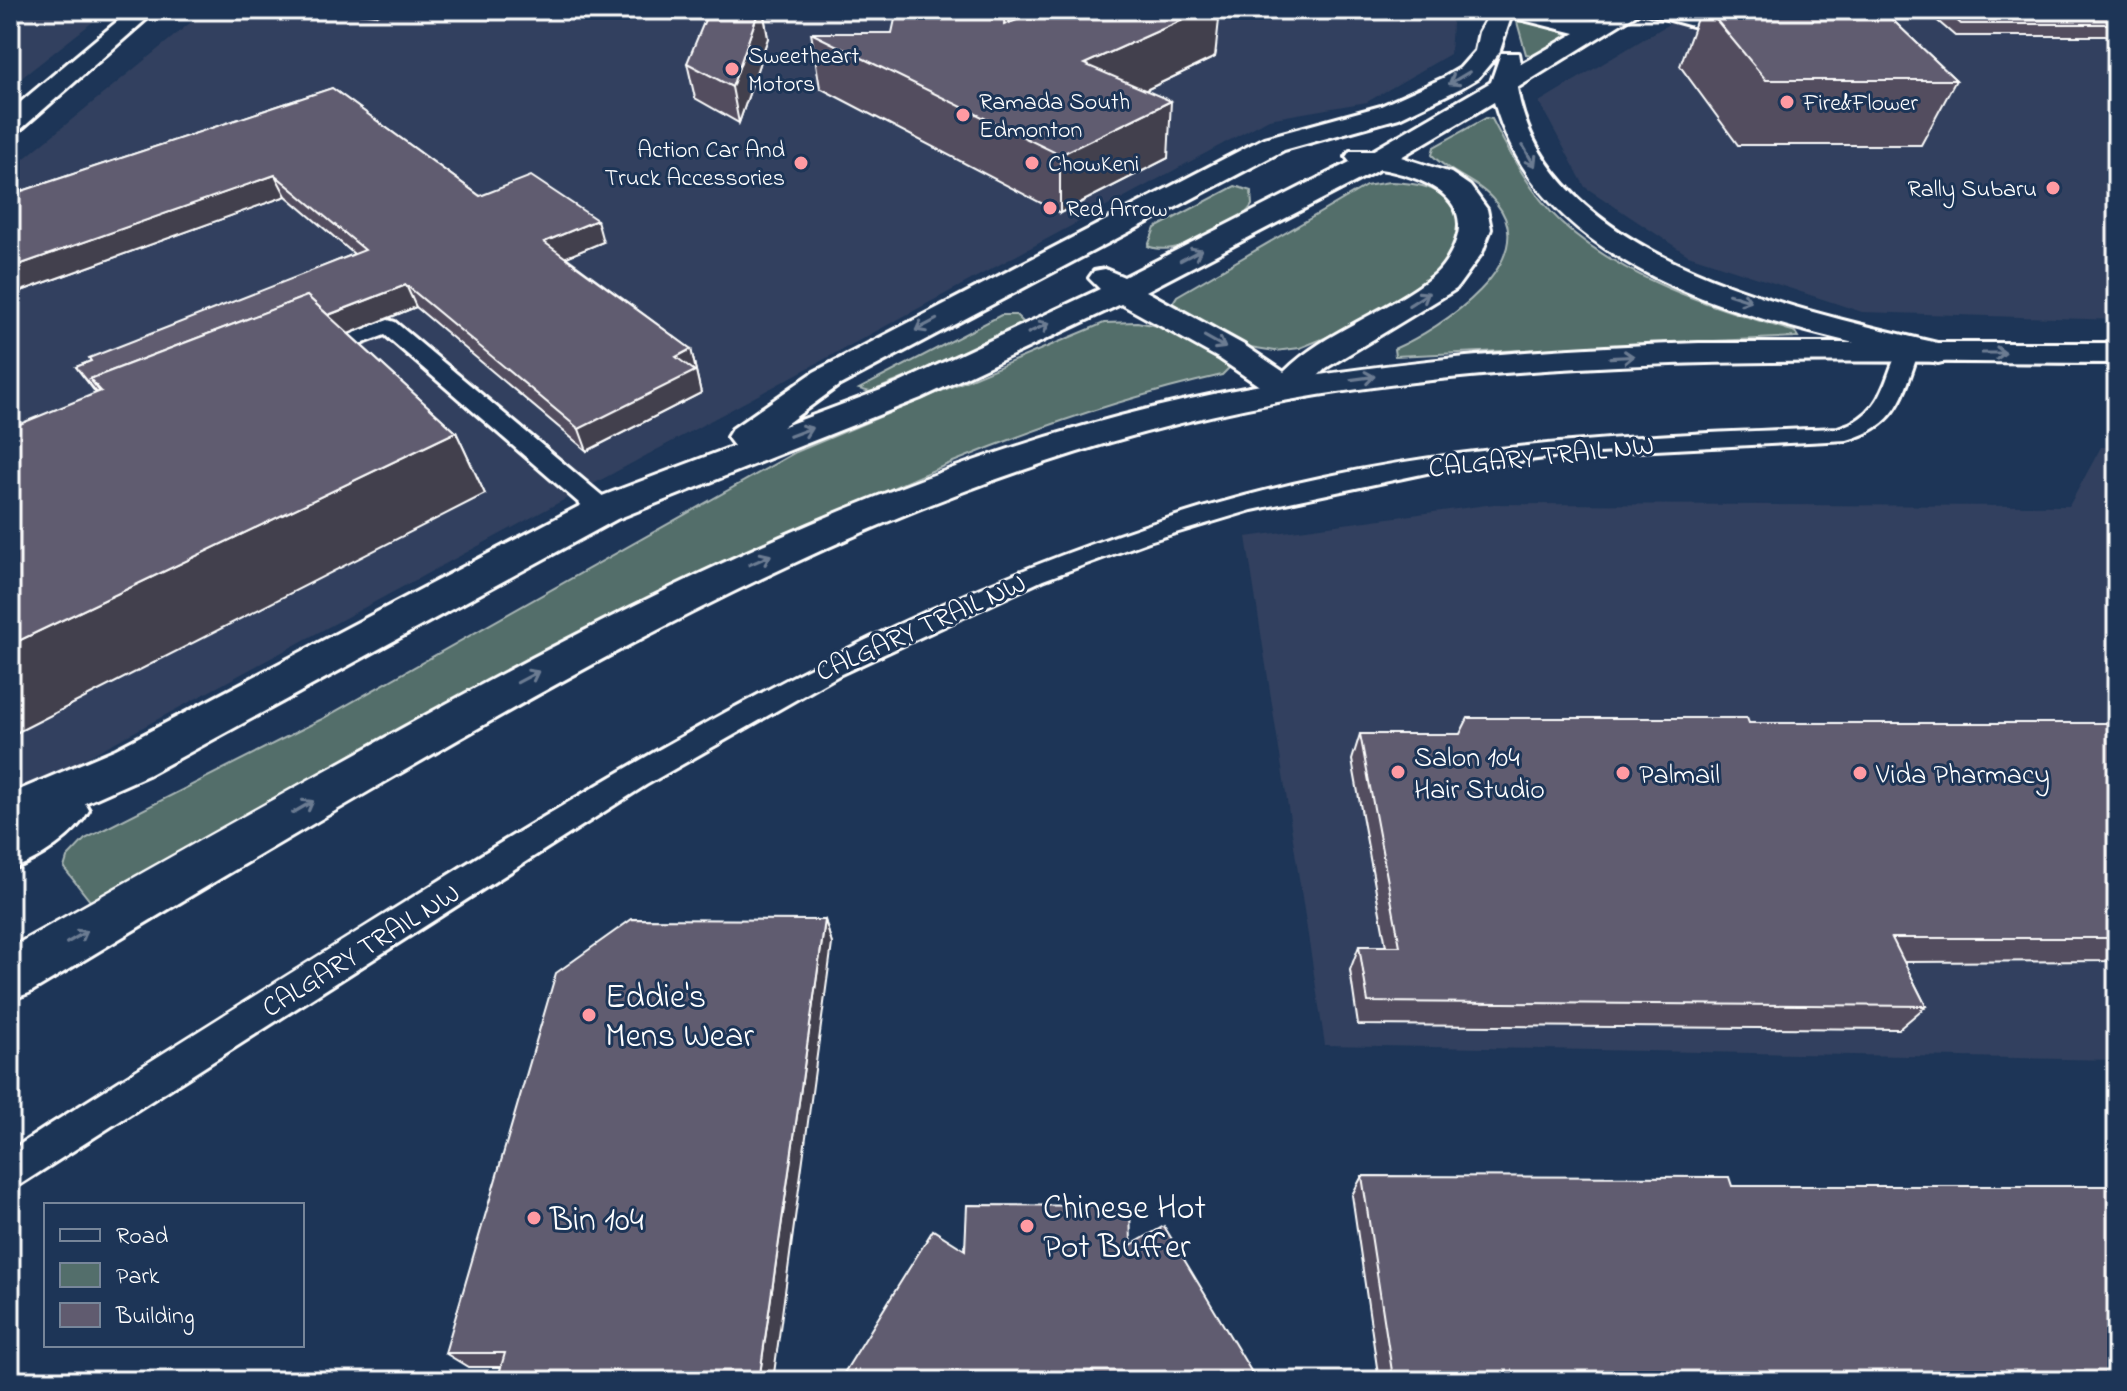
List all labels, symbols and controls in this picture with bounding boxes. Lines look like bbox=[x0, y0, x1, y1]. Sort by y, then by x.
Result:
place label: Sweetheart Motors bbox=[748, 40, 859, 103]
marker: Sweetheart Motors bbox=[723, 60, 741, 78]
one-way arrow bbox=[1448, 70, 1471, 86]
place label: Ramada South Edmonton bbox=[979, 86, 1130, 149]
place label: Fire&Flower bbox=[1802, 87, 1919, 122]
marker: Fire&Flower bbox=[1778, 93, 1796, 111]
marker: Ramada South Edmonton bbox=[954, 106, 972, 124]
place label: Action Car And Truck Accessories bbox=[604, 134, 785, 197]
one-way arrow bbox=[1522, 144, 1538, 167]
place label: ChowKeni bbox=[1048, 148, 1139, 183]
marker: Action Car And Truck Accessories bbox=[792, 154, 810, 172]
marker: ChowKeni bbox=[1023, 154, 1041, 172]
place label: Rally Subaru bbox=[1908, 173, 2037, 209]
marker: Rally Subaru bbox=[2044, 179, 2062, 197]
place label: Red Arrow bbox=[1066, 193, 1167, 228]
marker: Red Arrow bbox=[1041, 199, 1059, 217]
one-way arrow bbox=[1179, 246, 1203, 262]
one-way arrow bbox=[1407, 291, 1430, 307]
one-way arrow bbox=[1726, 291, 1752, 306]
one-way arrow bbox=[915, 318, 938, 334]
one-way arrow bbox=[1026, 320, 1051, 335]
one-way arrow bbox=[1202, 335, 1226, 351]
one-way arrow bbox=[1980, 345, 2007, 361]
one-way arrow bbox=[1608, 349, 1635, 364]
one-way arrow bbox=[1350, 370, 1375, 385]
one-way arrow bbox=[788, 424, 813, 438]
street label: CALGARY TRAIL NW bbox=[1427, 426, 1656, 491]
one-way arrow bbox=[747, 552, 772, 567]
street label: CALGARY TRAIL NW bbox=[810, 564, 1033, 694]
one-way arrow bbox=[516, 669, 539, 685]
place label: Salon 104 Hair Studio bbox=[1414, 739, 1545, 812]
place label: Palmail bbox=[1639, 756, 1720, 797]
place label: Vida Pharmacy bbox=[1875, 756, 2050, 797]
marker: Salon 104 Hair Studio bbox=[1389, 763, 1407, 781]
marker: Palmail bbox=[1614, 764, 1632, 782]
marker: Vida Pharmacy bbox=[1851, 764, 1869, 782]
one-way arrow bbox=[290, 799, 314, 814]
street label: CALGARY TRAIL NW bbox=[255, 875, 469, 1029]
one-way arrow bbox=[65, 929, 88, 945]
place label: Eddie's Mens Wear bbox=[605, 974, 754, 1063]
marker: Eddie's Mens Wear bbox=[580, 1006, 598, 1024]
place label: Chinese Hot Pot Buffer bbox=[1043, 1185, 1206, 1274]
place label: Bin 104 bbox=[549, 1197, 644, 1247]
legend bbox=[44, 1203, 304, 1347]
marker: Bin 104 bbox=[525, 1209, 543, 1227]
marker: Chinese Hot Pot Buffer bbox=[1018, 1217, 1036, 1235]
text: Road bbox=[116, 1220, 169, 1255]
text: Park bbox=[116, 1260, 160, 1295]
text: Building bbox=[115, 1300, 195, 1335]

